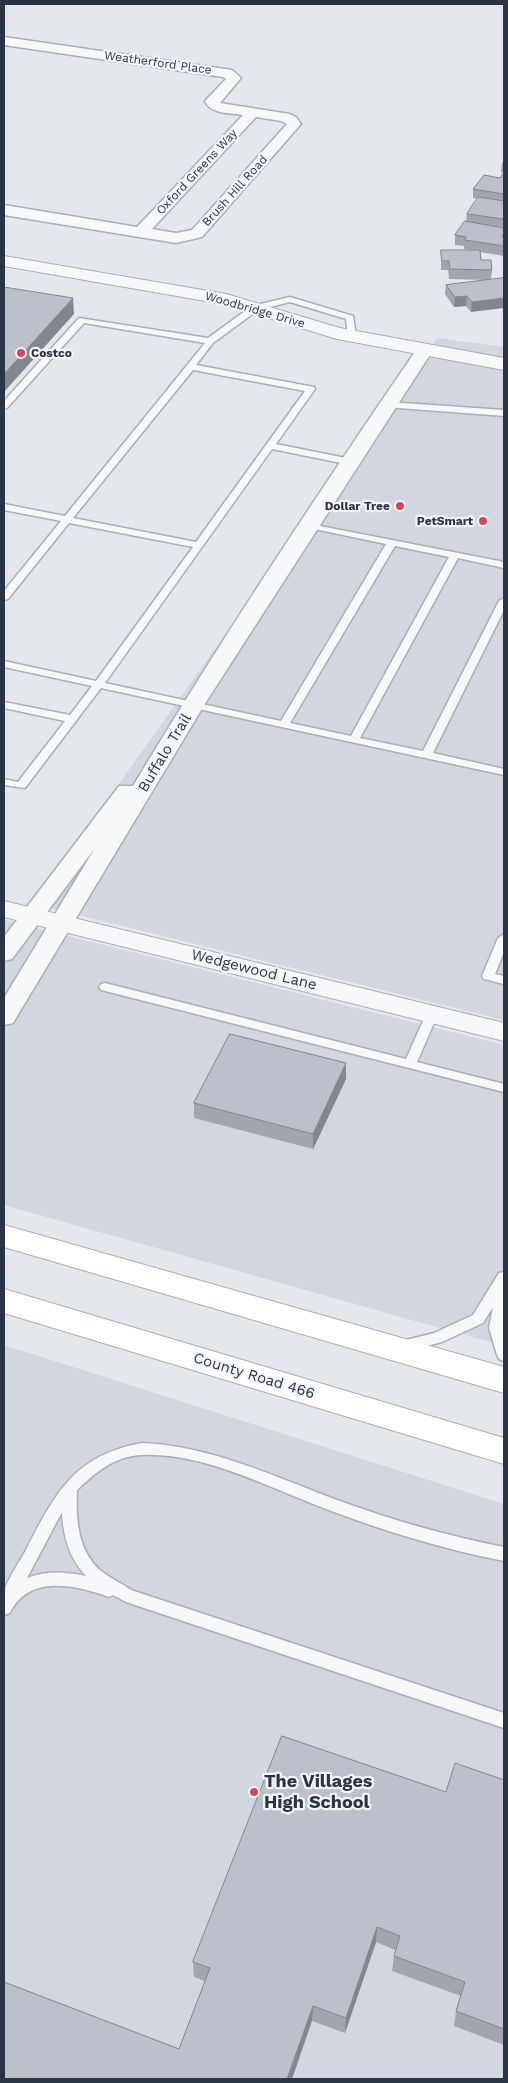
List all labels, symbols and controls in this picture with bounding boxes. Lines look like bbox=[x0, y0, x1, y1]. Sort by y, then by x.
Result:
street label: Weatherford Place bbox=[103, 48, 213, 78]
street label: Oxford Greens Way bbox=[154, 126, 240, 218]
street label: Brush Hill Road bbox=[199, 152, 271, 230]
street label: Woodbridge Drive bbox=[203, 289, 307, 331]
place label: Costco bbox=[31, 346, 72, 360]
marker: Costco bbox=[15, 347, 27, 359]
place label: Dollar Tree bbox=[325, 499, 390, 513]
marker: Dollar Tree bbox=[394, 500, 406, 512]
place label: PetSmart bbox=[417, 514, 473, 528]
marker: PetSmart bbox=[477, 515, 489, 527]
street label: Buffalo Trail bbox=[134, 710, 196, 796]
street label: Wedgewood Lane bbox=[189, 946, 319, 994]
street label: County Road 466 bbox=[191, 1349, 317, 1403]
place label: The Villages High School bbox=[264, 1771, 372, 1814]
marker: The Villages High School bbox=[248, 1786, 260, 1798]

